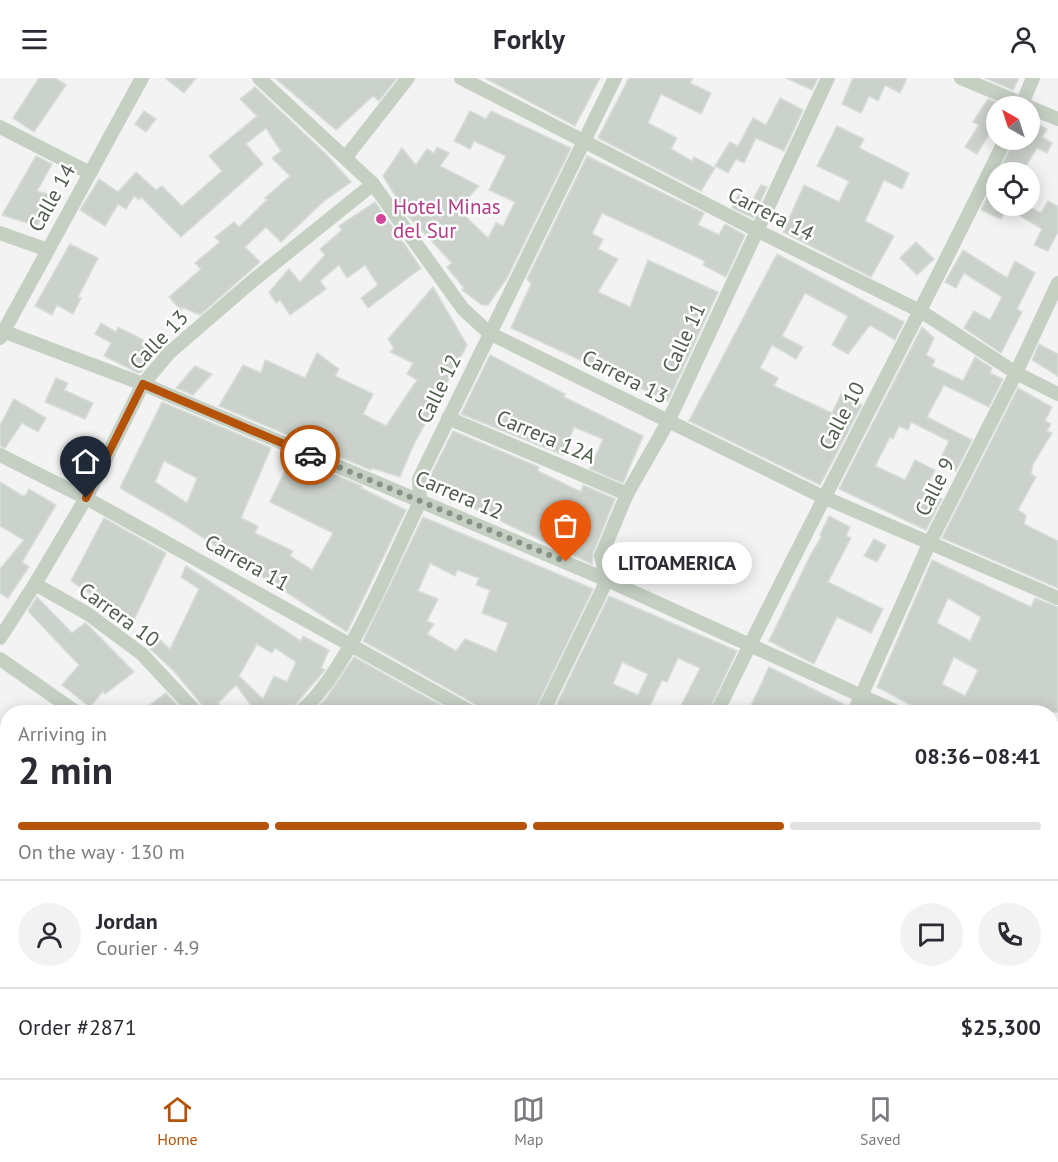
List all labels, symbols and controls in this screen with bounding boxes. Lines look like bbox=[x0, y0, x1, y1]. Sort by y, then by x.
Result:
text: Forkly bbox=[493, 22, 565, 56]
icon: menu bbox=[18, 23, 51, 56]
icon: person bbox=[1007, 23, 1040, 56]
north arrow bbox=[986, 96, 1040, 150]
map controls bbox=[986, 96, 1040, 216]
street label: Calle 14 bbox=[22, 159, 81, 236]
button: locate bbox=[986, 162, 1040, 216]
street label: Carrera 14 bbox=[724, 180, 819, 247]
place label: Hotel Minas del Sur bbox=[393, 193, 501, 244]
marker: Hotel Minas del Sur bbox=[374, 212, 388, 226]
street label: Calle 11 bbox=[656, 299, 711, 377]
street label: Calle 13 bbox=[123, 304, 194, 375]
street label: Carrera 13 bbox=[578, 343, 673, 410]
street label: Calle 12 bbox=[410, 350, 467, 428]
street label: Calle 10 bbox=[812, 377, 871, 455]
street label: Carrera 12A bbox=[492, 404, 601, 470]
courier bbox=[280, 425, 340, 485]
pin bbox=[60, 436, 111, 498]
icon: car bbox=[294, 439, 327, 472]
icon: home bbox=[69, 445, 102, 478]
street label: Calle 9 bbox=[908, 453, 961, 521]
street label: Carrera 12 bbox=[411, 464, 507, 525]
pin bbox=[540, 500, 591, 562]
icon: bag bbox=[549, 509, 582, 542]
street label: Carrera 11 bbox=[200, 528, 294, 597]
callout: LITOAMERICA bbox=[602, 541, 752, 583]
text: LITOAMERICA bbox=[618, 550, 736, 576]
street label: Carrera 10 bbox=[74, 576, 165, 653]
text: Arriving in bbox=[18, 721, 107, 747]
text: 08:36–08:41 bbox=[915, 742, 1041, 770]
text: 2 min bbox=[18, 744, 113, 795]
text: On the way · 130 m bbox=[18, 839, 185, 865]
button: person bbox=[18, 903, 81, 966]
button: chat bbox=[900, 903, 963, 966]
button: phone bbox=[978, 903, 1041, 966]
text: Jordan bbox=[96, 907, 158, 935]
text: Courier · 4.9 bbox=[96, 935, 199, 961]
text: Order #2871 bbox=[18, 1013, 137, 1041]
text: $25,300 bbox=[961, 1013, 1041, 1041]
tab: Home bbox=[157, 1093, 198, 1149]
tab: Map bbox=[512, 1093, 545, 1149]
tab: Saved bbox=[860, 1093, 901, 1149]

